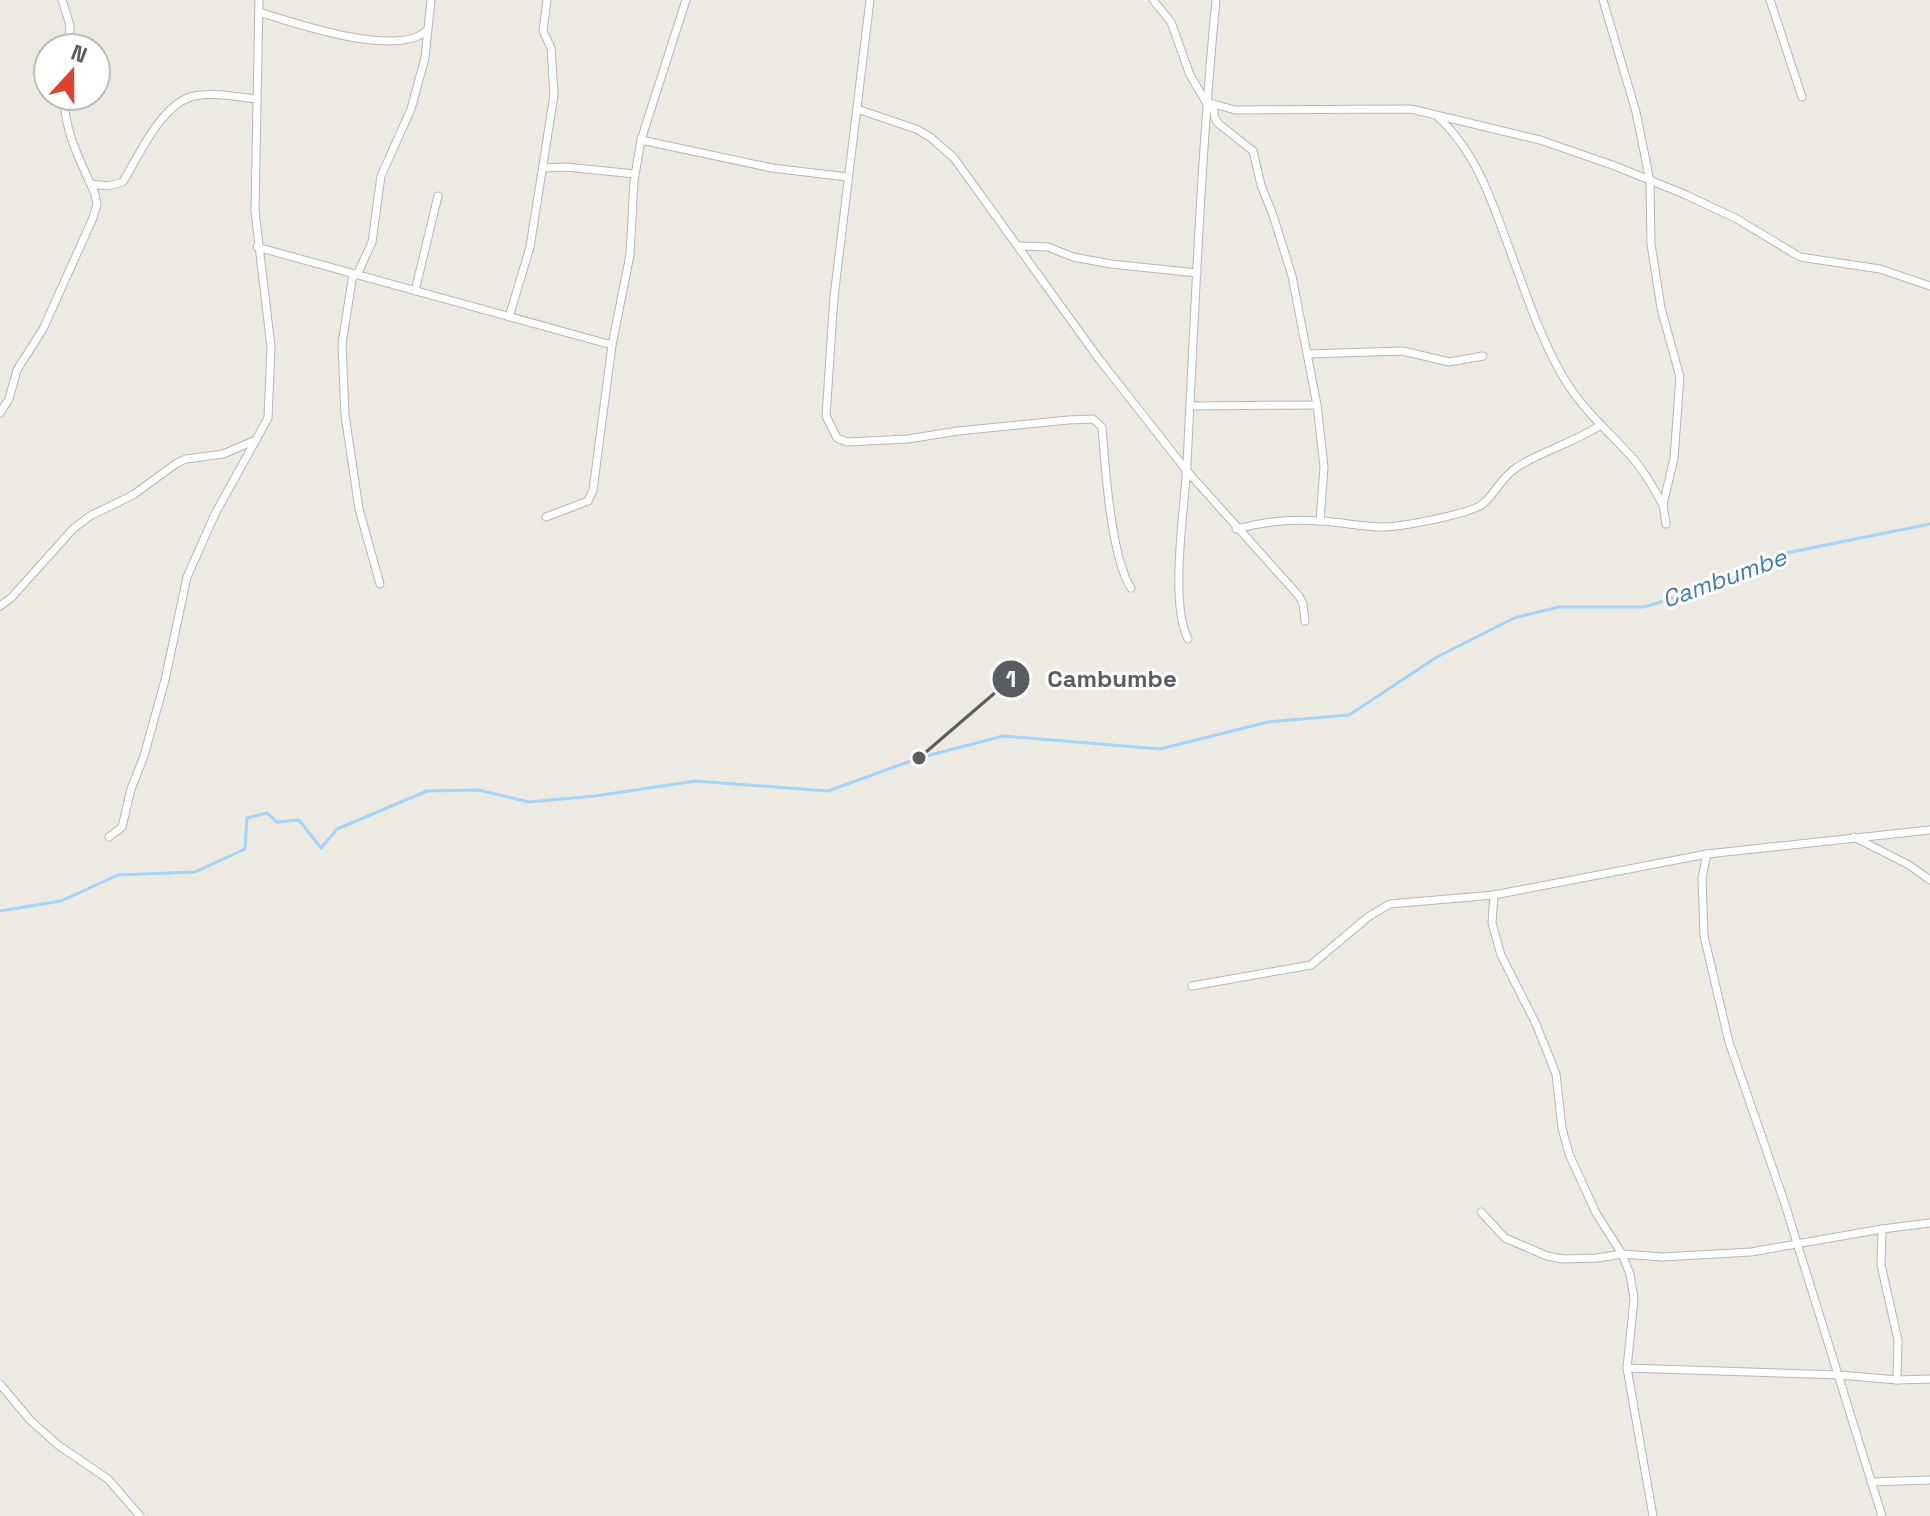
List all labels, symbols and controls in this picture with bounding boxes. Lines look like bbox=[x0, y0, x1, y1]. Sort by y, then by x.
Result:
north arrow bbox=[32, 32, 112, 112]
text: N bbox=[67, 38, 91, 69]
water label: Cambumbe bbox=[1657, 541, 1791, 615]
callout: Cambumbe bbox=[991, 655, 1193, 703]
text: 1 bbox=[1006, 663, 1016, 694]
text: Cambumbe bbox=[1047, 663, 1177, 694]

